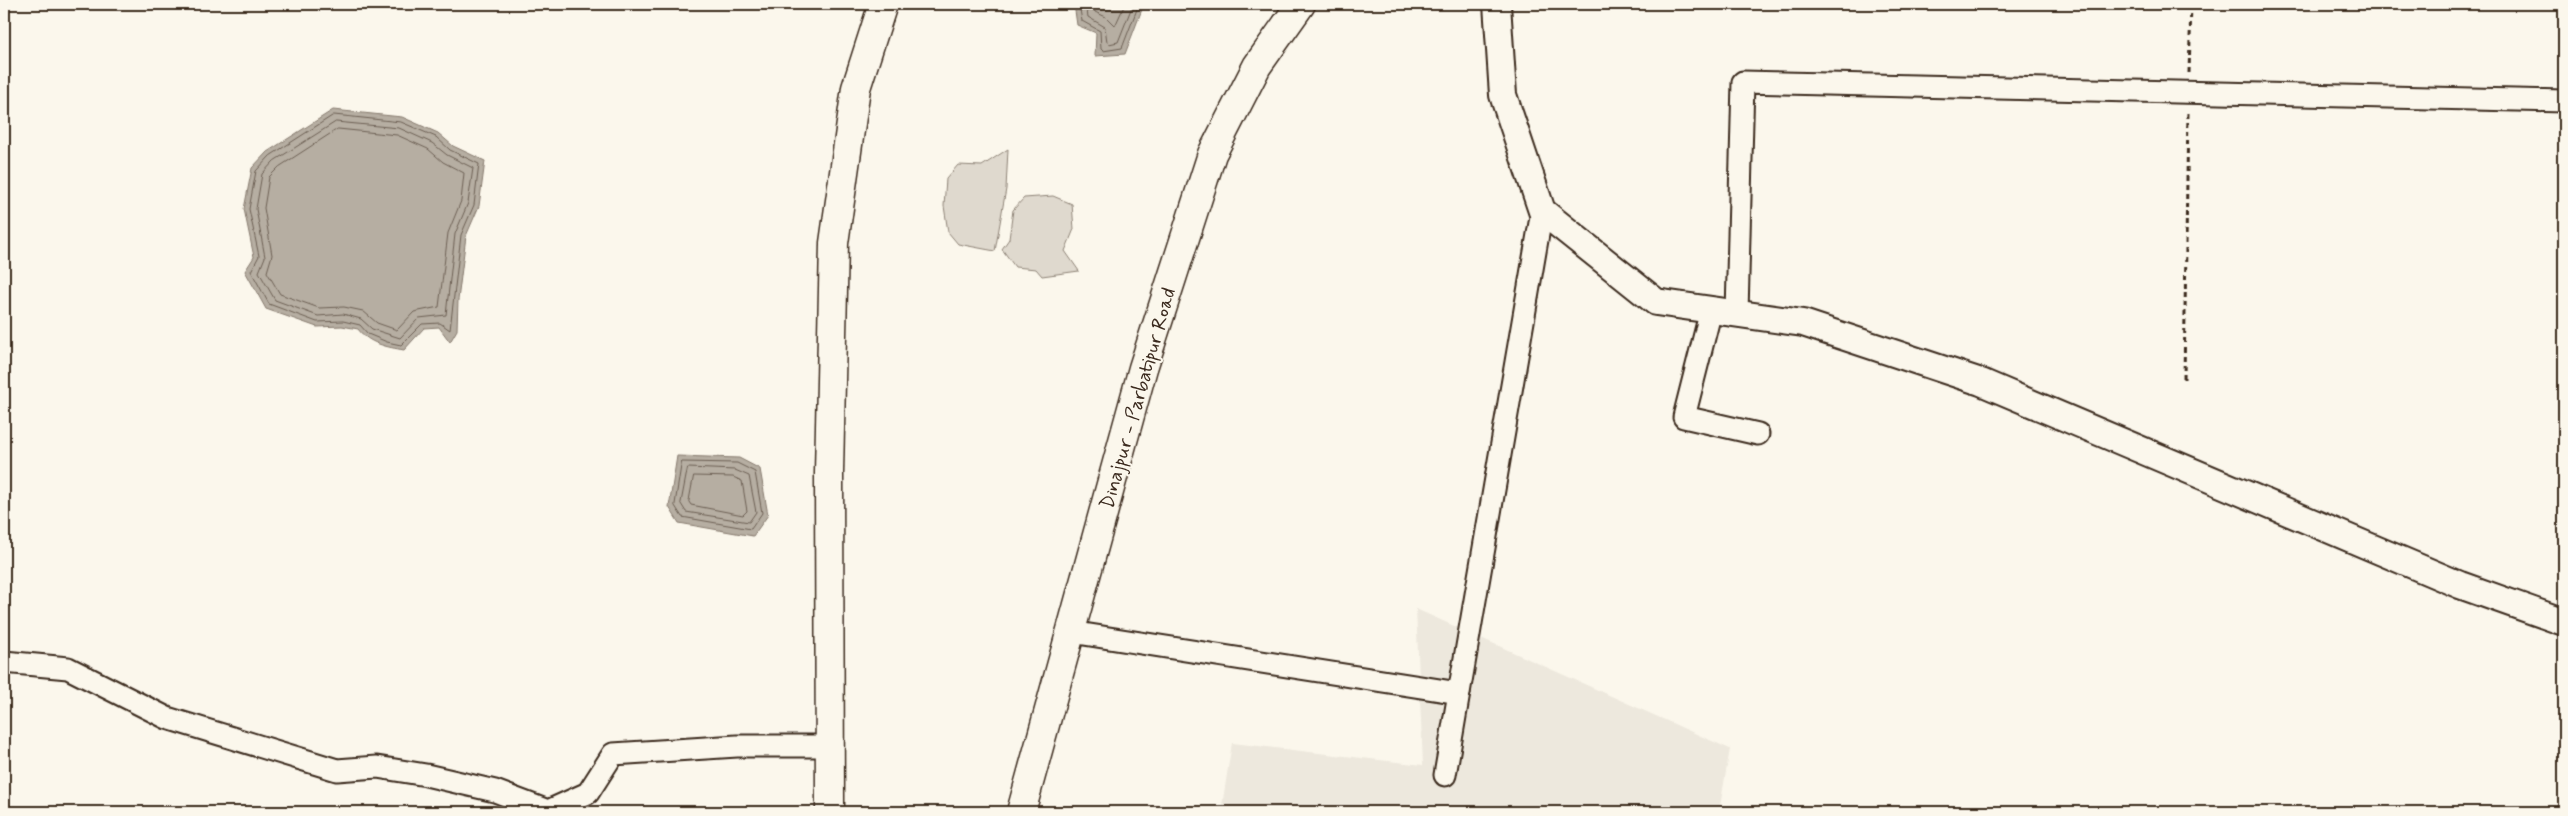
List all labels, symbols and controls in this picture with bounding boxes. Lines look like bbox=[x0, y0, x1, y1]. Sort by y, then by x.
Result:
street label: Dinajpur - Parbatipur Road bbox=[1094, 285, 1183, 512]

